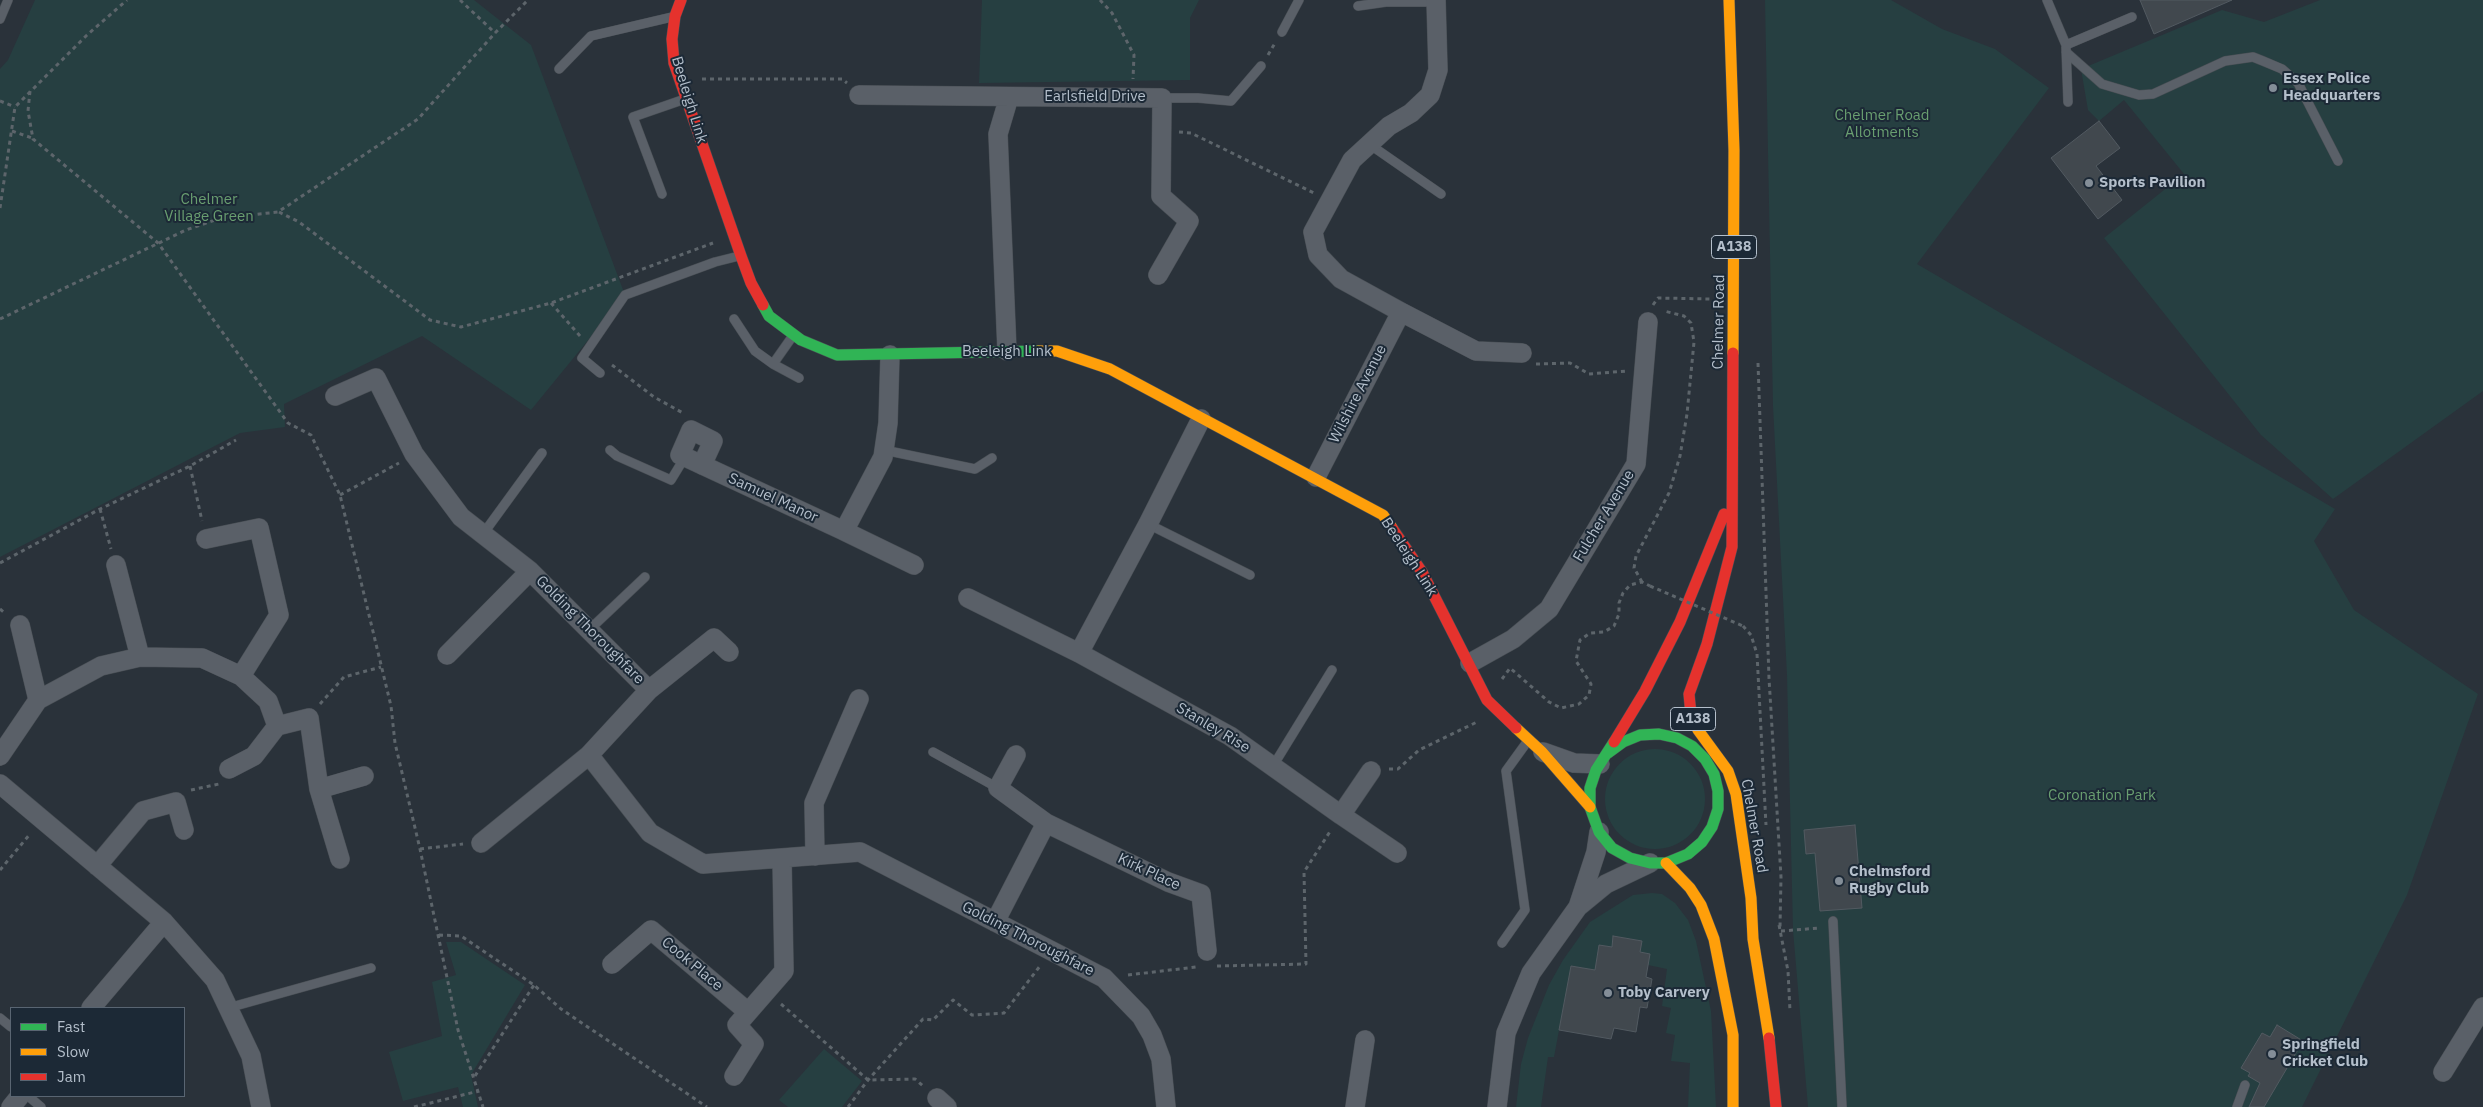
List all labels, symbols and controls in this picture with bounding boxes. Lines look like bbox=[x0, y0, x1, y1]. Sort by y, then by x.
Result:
street label: Beeleigh Link bbox=[667, 54, 711, 146]
place label: Essex Police Headquarters bbox=[2283, 70, 2380, 105]
marker: Essex Police Headquarters bbox=[2267, 82, 2279, 94]
street label: Earlsfield Drive bbox=[1044, 88, 1146, 106]
park label: Chelmer Road Allotments bbox=[1834, 107, 1930, 142]
place label: Sports Pavilion bbox=[2099, 174, 2205, 192]
marker: Sports Pavilion bbox=[2083, 177, 2095, 189]
park label: Chelmer Village Green bbox=[164, 191, 254, 226]
road number: A138 bbox=[1712, 236, 1756, 258]
street label: Chelmer Road bbox=[1709, 274, 1729, 370]
street label: Wilshire Avenue bbox=[1325, 342, 1391, 446]
street label: Beeleigh Link bbox=[962, 343, 1052, 361]
street label: Fulcher Avenue bbox=[1569, 467, 1639, 565]
street label: Samuel Manor bbox=[725, 469, 821, 527]
street label: Beeleigh Link bbox=[1377, 514, 1441, 600]
street label: Golding Thoroughfare bbox=[532, 572, 648, 688]
street label: Stanley Rise bbox=[1173, 699, 1253, 757]
road number: A138 bbox=[1670, 708, 1716, 731]
street label: Chelmer Road bbox=[1737, 778, 1771, 874]
park label: Coronation Park bbox=[2048, 787, 2156, 805]
street label: Kirk Place bbox=[1115, 850, 1183, 894]
place label: Chelmsford Rugby Club bbox=[1849, 863, 1931, 898]
marker: Chelmsford Rugby Club bbox=[1833, 875, 1845, 887]
street label: Golding Thoroughfare bbox=[959, 898, 1097, 980]
street label: Cook Place bbox=[658, 933, 726, 995]
place label: Toby Carvery bbox=[1618, 984, 1710, 1002]
marker: Toby Carvery bbox=[1602, 987, 1614, 999]
legend bbox=[10, 1007, 185, 1097]
text: Fast bbox=[57, 1017, 85, 1036]
place label: Springfield Cricket Club bbox=[2282, 1036, 2368, 1071]
text: Slow bbox=[57, 1042, 90, 1061]
marker: Springfield Cricket Club bbox=[2266, 1048, 2278, 1060]
text: Jam bbox=[57, 1067, 86, 1086]

